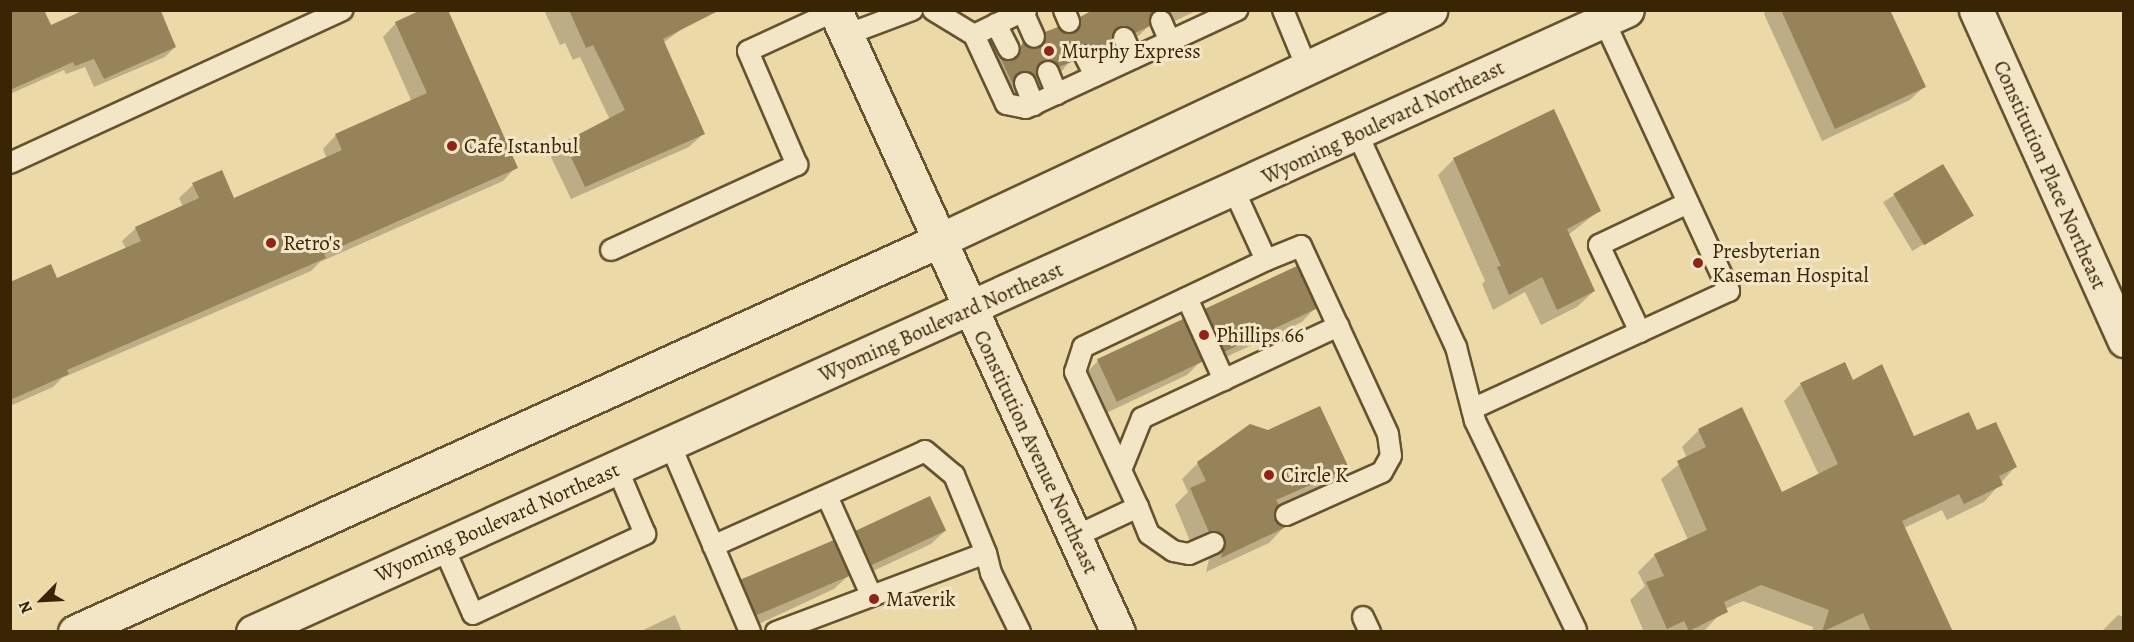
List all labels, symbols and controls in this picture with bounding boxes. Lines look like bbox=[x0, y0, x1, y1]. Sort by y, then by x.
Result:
place label: Murphy Express bbox=[1061, 38, 1201, 64]
marker: Murphy Express bbox=[1042, 44, 1056, 58]
street label: Wyoming Boulevard Northeast bbox=[1258, 55, 1508, 189]
street label: Constitution Place Northeast bbox=[1988, 57, 2112, 293]
place label: Cafe Istanbul bbox=[464, 133, 578, 159]
marker: Cafe Istanbul bbox=[445, 139, 459, 153]
place label: Retro's bbox=[283, 230, 341, 256]
marker: Retro's bbox=[264, 236, 278, 250]
place label: Presbyterian Kaseman Hospital bbox=[1712, 238, 1869, 288]
marker: Presbyterian Kaseman Hospital bbox=[1689, 254, 1707, 272]
street label: Wyoming Boulevard Northeast bbox=[815, 257, 1067, 387]
place label: Phillips 66 bbox=[1216, 322, 1304, 348]
street label: Constitution Avenue Northeast bbox=[968, 326, 1104, 578]
marker: Phillips 66 bbox=[1197, 328, 1211, 342]
street label: Wyoming Boulevard Northeast bbox=[371, 457, 623, 587]
place label: Circle K bbox=[1281, 462, 1348, 488]
marker: Circle K bbox=[1262, 468, 1276, 482]
north arrow bbox=[12, 570, 72, 630]
place label: Maverik bbox=[886, 586, 956, 612]
marker: Maverik bbox=[867, 592, 881, 606]
text: N bbox=[13, 598, 38, 617]

